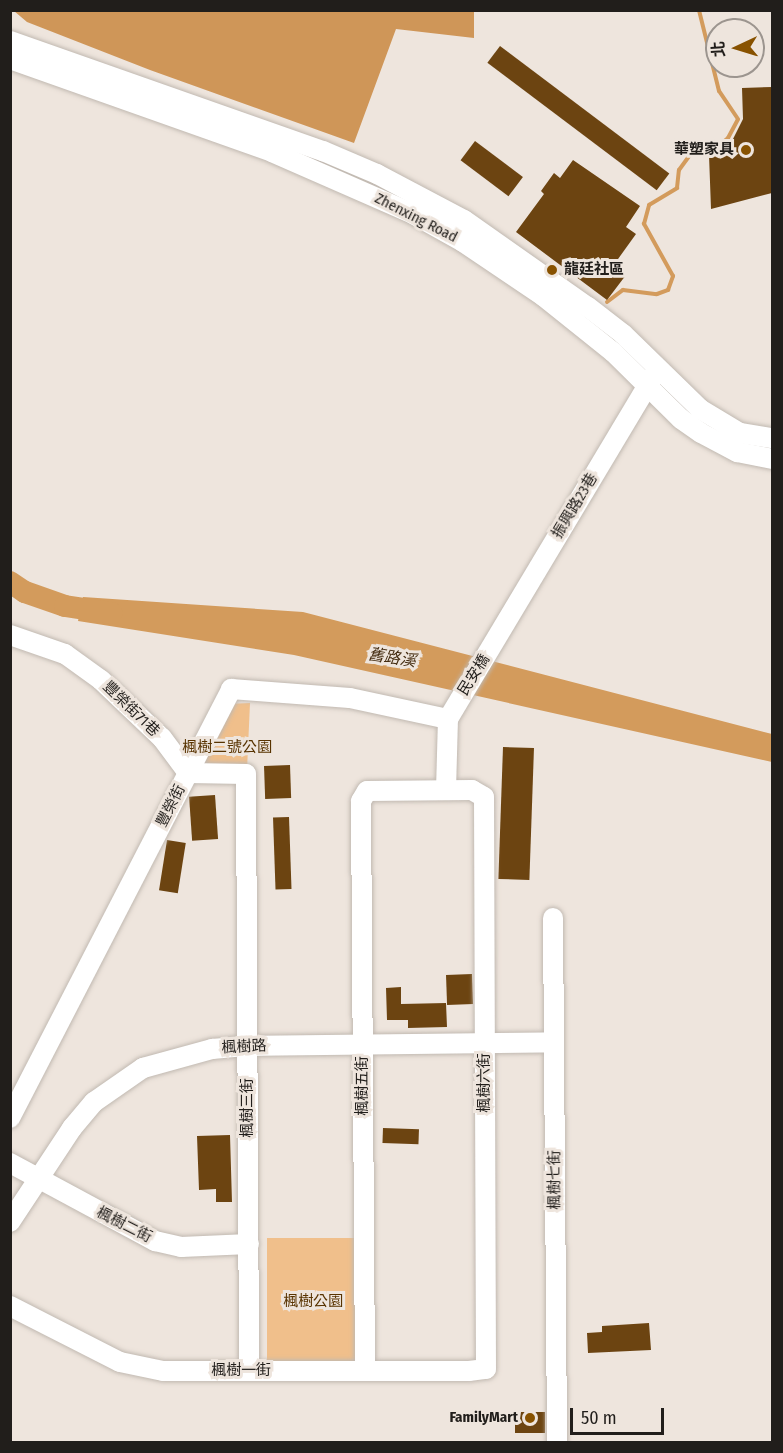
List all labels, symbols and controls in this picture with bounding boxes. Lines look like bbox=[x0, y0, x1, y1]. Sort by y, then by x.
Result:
north arrow bbox=[705, 18, 765, 78]
text: 北 bbox=[709, 41, 729, 58]
place label: 華塑家具 bbox=[674, 141, 734, 159]
marker: 華塑家具 bbox=[739, 143, 753, 157]
street label: Zhenxing Road bbox=[372, 190, 460, 246]
place label: 龍廷社區 bbox=[564, 261, 624, 279]
marker: 龍廷社區 bbox=[545, 263, 559, 277]
street label: 振興路23巷 bbox=[548, 470, 602, 542]
water label: 舊路溪 bbox=[367, 645, 417, 671]
street label: 民安橋 bbox=[454, 651, 494, 699]
street label: 豐榮街71巷 bbox=[99, 678, 163, 740]
park label: 楓樹二號公園 bbox=[182, 739, 272, 757]
street label: 豐榮街 bbox=[153, 782, 189, 830]
street label: 楓樹路 bbox=[221, 1037, 267, 1057]
street label: 楓樹六街 bbox=[476, 1053, 494, 1113]
street label: 楓樹五街 bbox=[354, 1056, 372, 1116]
street label: 楓樹三街 bbox=[239, 1078, 257, 1138]
street label: 楓樹七街 bbox=[546, 1150, 564, 1210]
street label: 楓樹二街 bbox=[93, 1203, 155, 1247]
park label: 楓樹公園 bbox=[283, 1293, 343, 1311]
street label: 楓樹一街 bbox=[211, 1362, 271, 1380]
scale bar bbox=[573, 1396, 668, 1434]
text: 50 m bbox=[581, 1407, 617, 1429]
place label: FamilyMart bbox=[449, 1409, 518, 1427]
marker: FamilyMart bbox=[523, 1411, 537, 1425]

